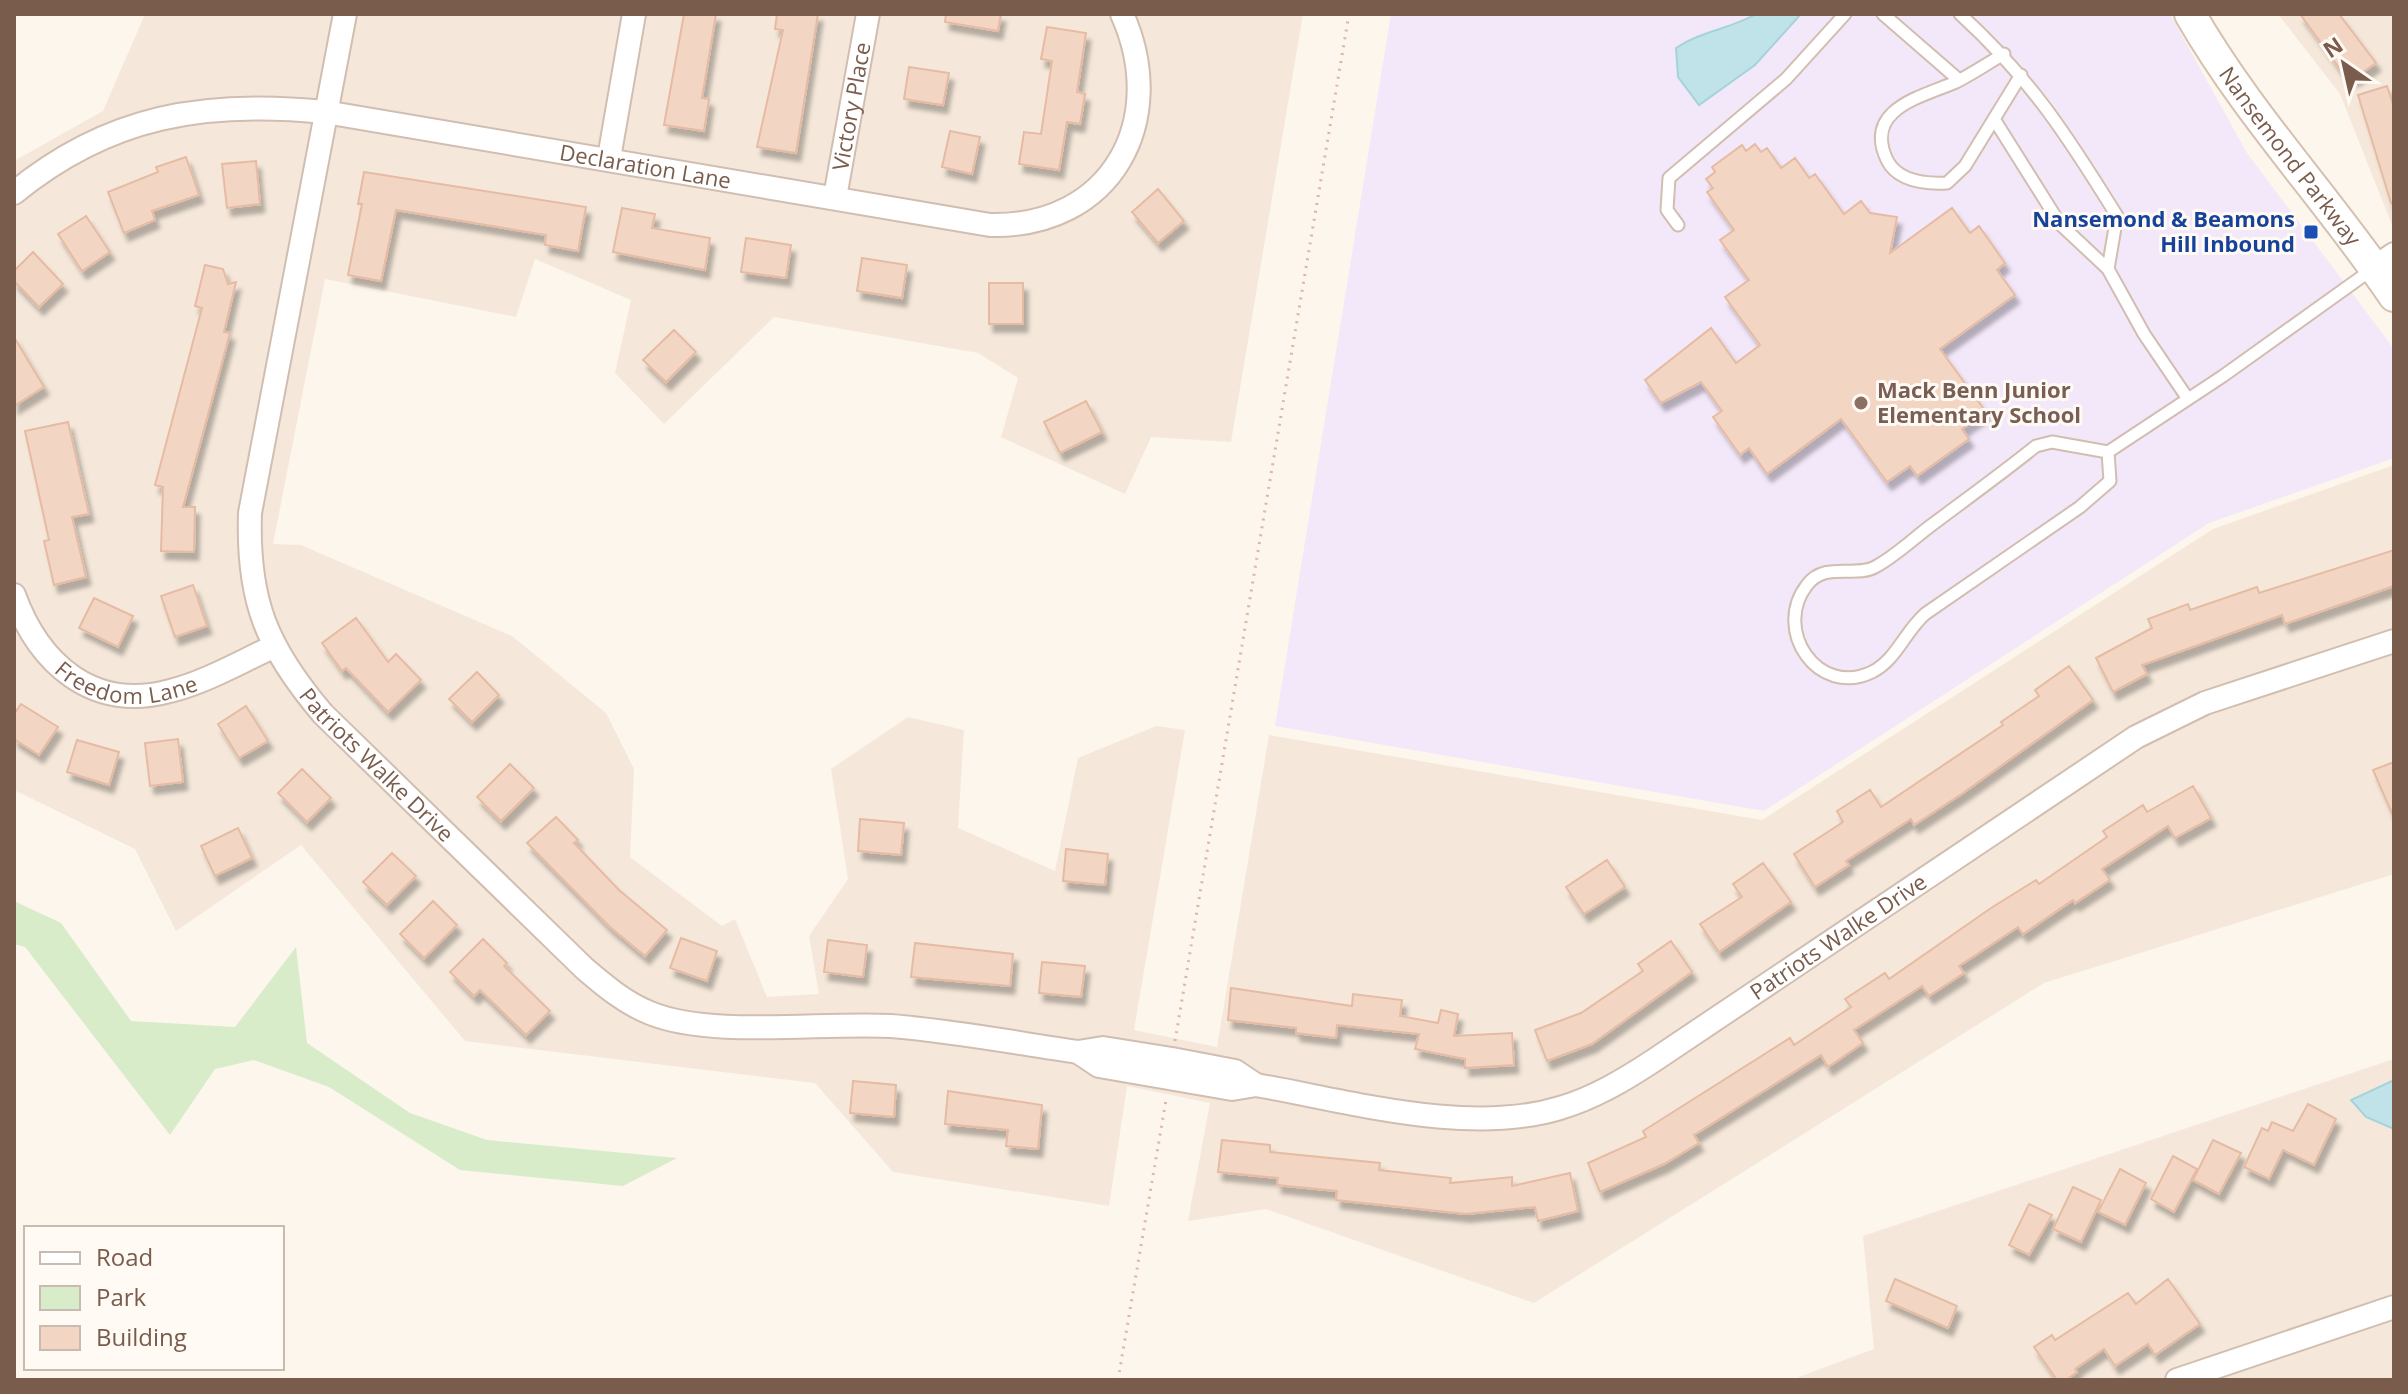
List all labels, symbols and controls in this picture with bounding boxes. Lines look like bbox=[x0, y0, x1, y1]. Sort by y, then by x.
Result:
north arrow bbox=[2304, 24, 2384, 104]
text: N bbox=[2316, 29, 2348, 64]
street label: Victory Place bbox=[824, 40, 877, 173]
street label: Nansemond Parkway bbox=[2213, 60, 2369, 252]
street label: Declaration Lane bbox=[558, 136, 733, 195]
place label: Nansemond & Beamons Hill Inbound bbox=[2032, 203, 2295, 258]
marker: Nansemond & Beamons Hill Inbound bbox=[2302, 223, 2320, 241]
place label: Mack Benn Junior Elementary School bbox=[1877, 374, 2081, 429]
marker: Mack Benn Junior Elementary School bbox=[1852, 394, 1870, 412]
street label: Freedom Lane bbox=[49, 654, 201, 710]
street label: Patriots Walke Drive bbox=[293, 681, 461, 848]
street label: Patriots Walke Drive bbox=[1743, 866, 1932, 1006]
legend bbox=[24, 1226, 284, 1370]
text: Road bbox=[96, 1240, 153, 1273]
text: Park bbox=[96, 1280, 147, 1313]
text: Building bbox=[96, 1320, 187, 1353]

